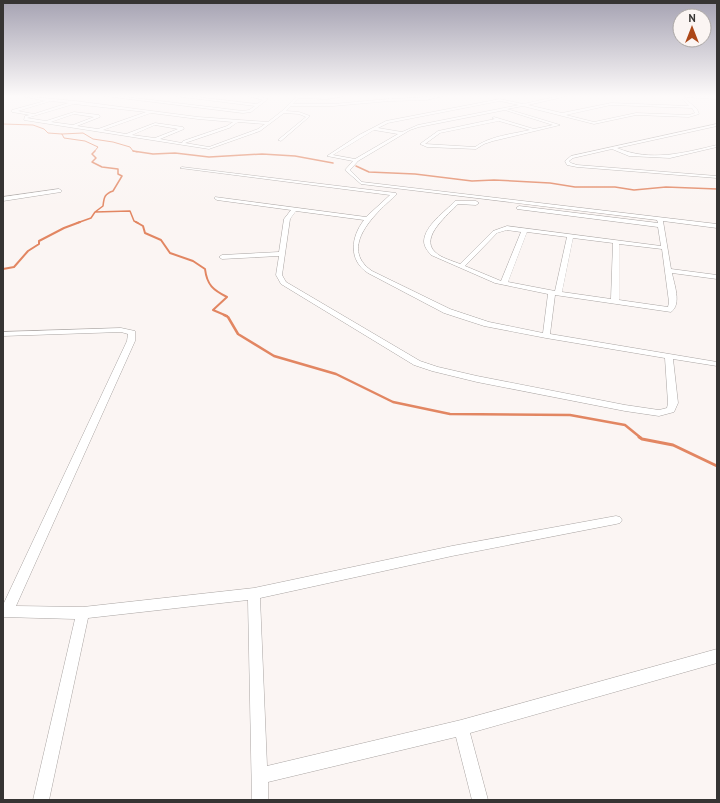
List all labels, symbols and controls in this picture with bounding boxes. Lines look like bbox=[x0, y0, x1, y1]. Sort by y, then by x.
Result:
north arrow bbox=[672, 8, 712, 48]
text: N bbox=[688, 11, 696, 25]

